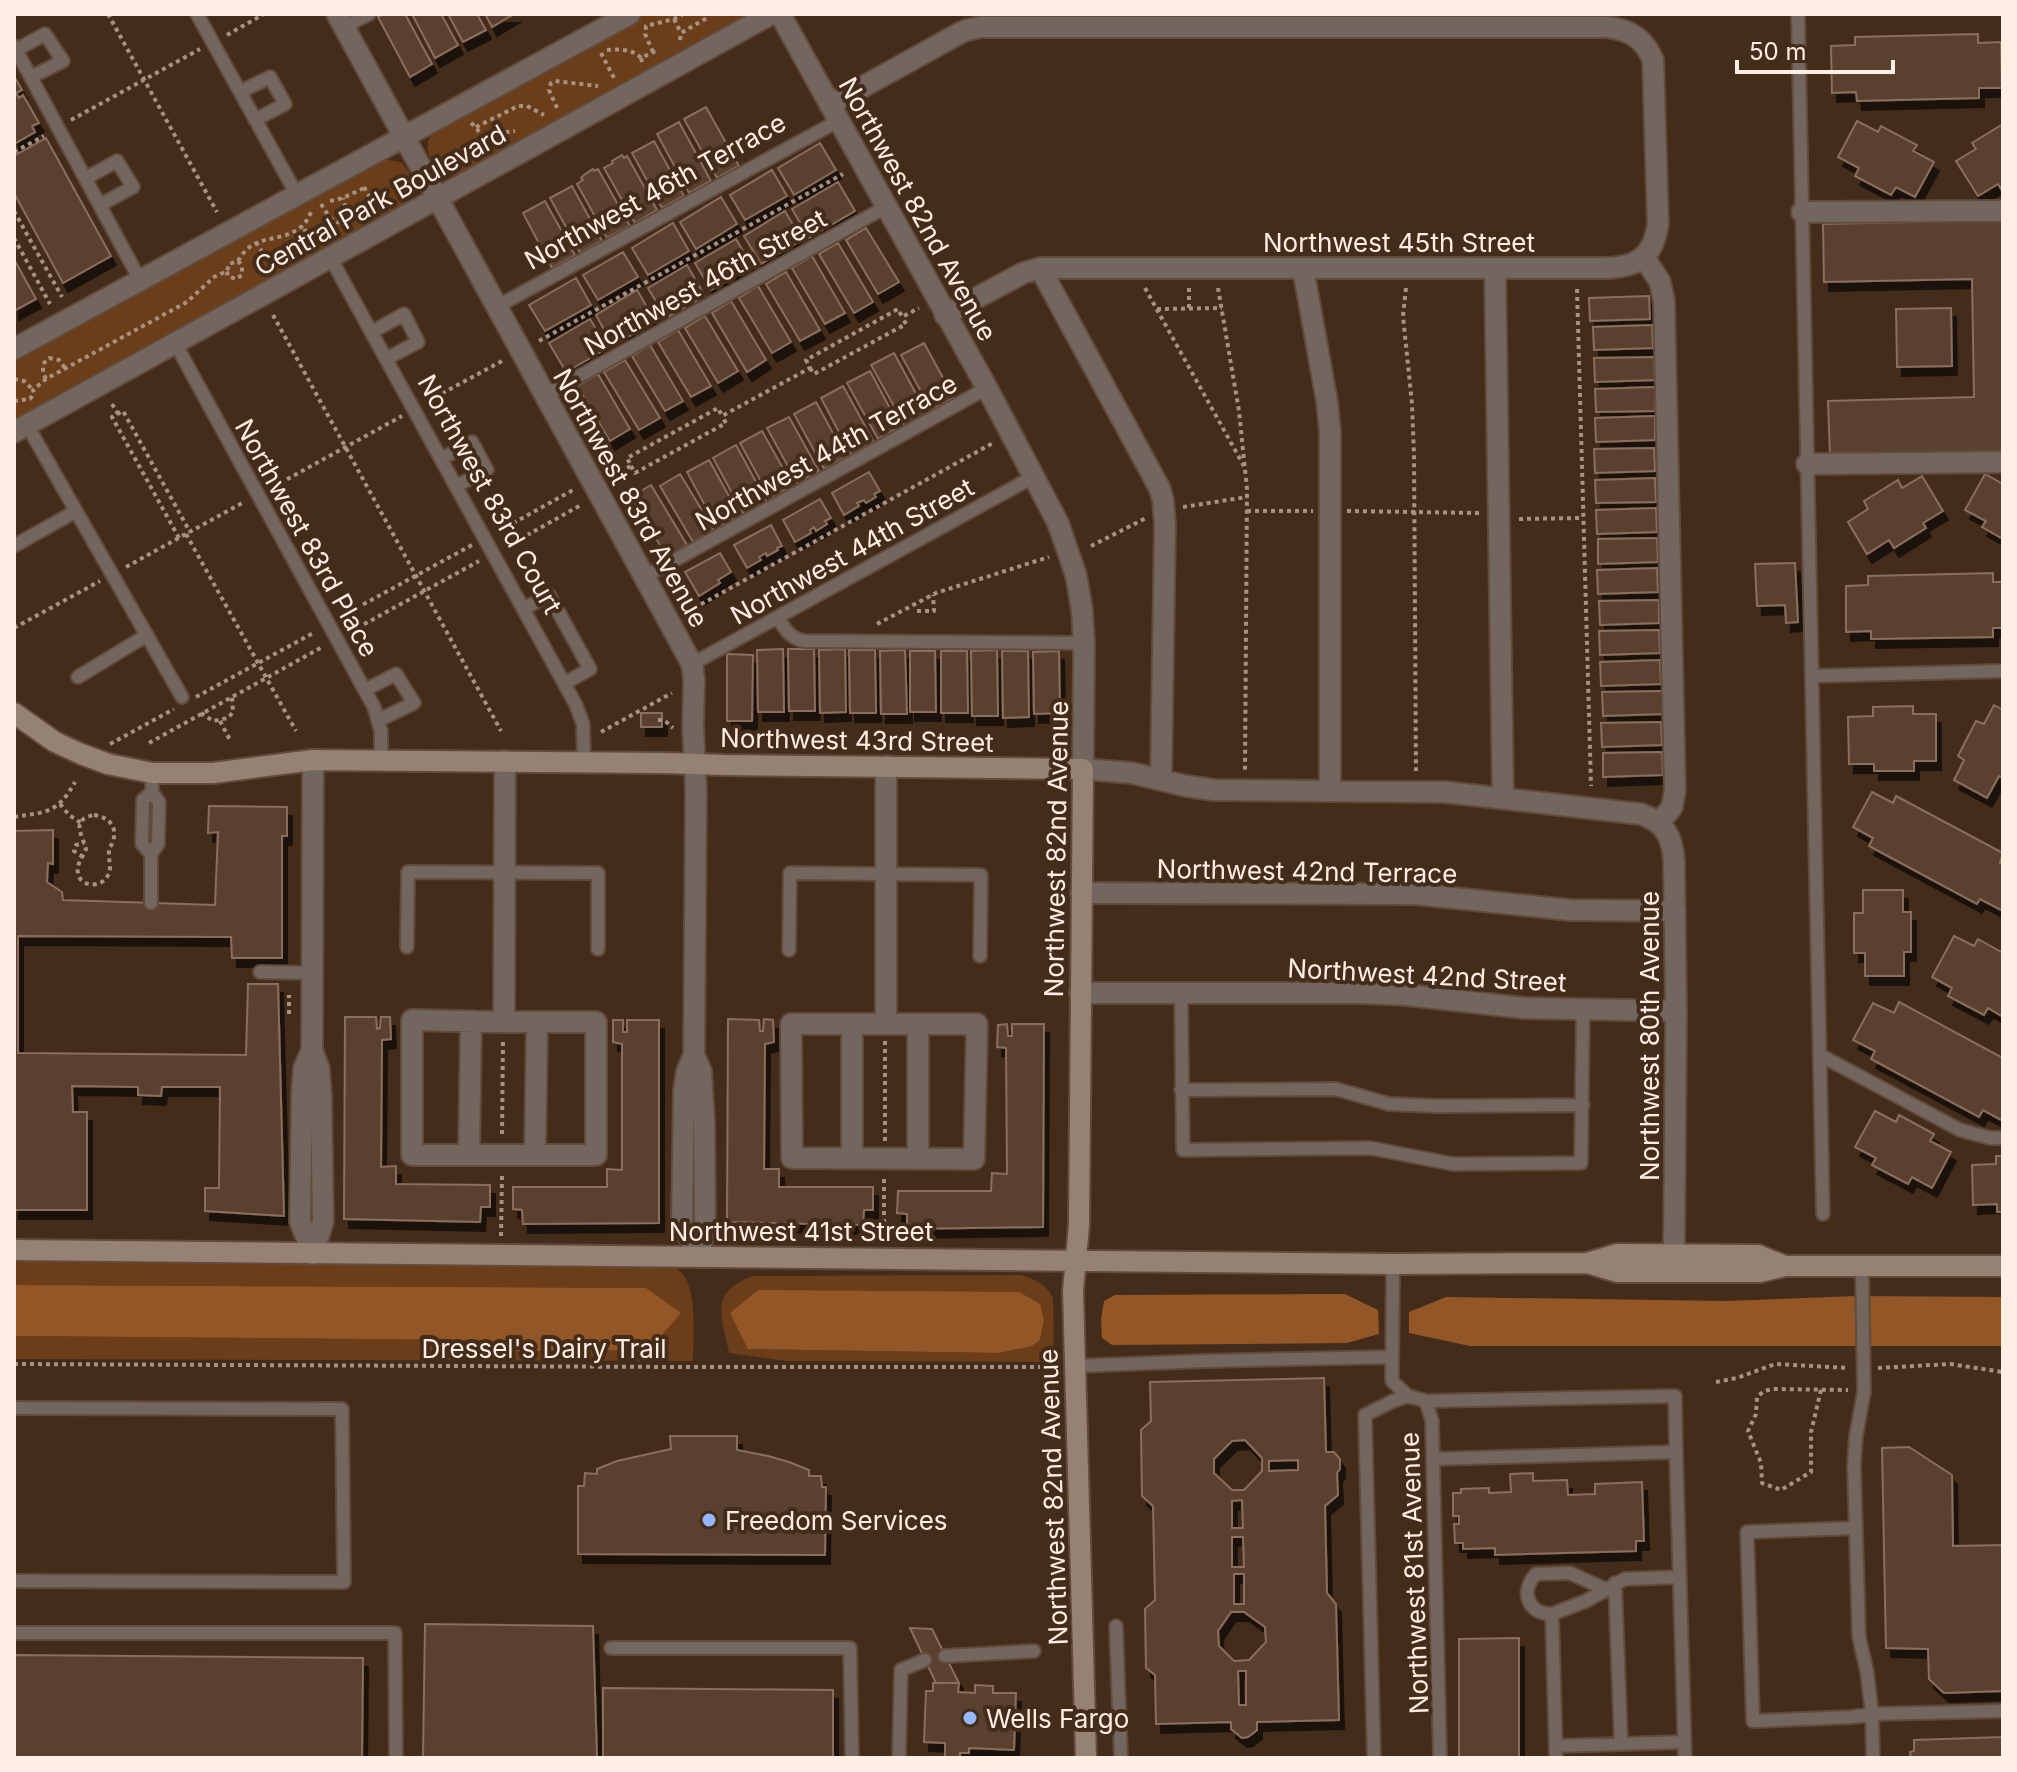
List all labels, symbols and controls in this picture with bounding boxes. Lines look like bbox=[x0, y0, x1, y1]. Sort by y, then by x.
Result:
scale bar bbox=[1737, 24, 1893, 74]
text: 50 m bbox=[1749, 37, 1807, 66]
street label: Northwest 82nd Avenue bbox=[833, 72, 1003, 346]
street label: Northwest 46th Terrace bbox=[519, 106, 791, 276]
street label: Central Park Boulevard bbox=[249, 118, 511, 282]
street label: Northwest 46th Street bbox=[578, 202, 832, 362]
street label: Northwest 45th Street bbox=[1263, 227, 1535, 258]
street label: Northwest 83rd Avenue bbox=[547, 363, 715, 633]
street label: Northwest 44th Terrace bbox=[690, 367, 962, 537]
street label: Northwest 83rd Court bbox=[411, 369, 569, 619]
street label: Northwest 83rd Place bbox=[229, 414, 385, 662]
street label: Northwest 44th Street bbox=[725, 471, 979, 631]
street label: Northwest 82nd Avenue bbox=[1038, 700, 1074, 998]
street label: Northwest 43rd Street bbox=[720, 722, 994, 758]
street label: Northwest 42nd Terrace bbox=[1156, 853, 1458, 889]
street label: Northwest 80th Avenue bbox=[1634, 891, 1665, 1181]
street label: Northwest 42nd Street bbox=[1287, 952, 1567, 998]
street label: Northwest 41st Street bbox=[669, 1216, 933, 1247]
street label: Dressel's Dairy Trail bbox=[421, 1333, 667, 1364]
street label: Northwest 82nd Avenue bbox=[1032, 1348, 1074, 1646]
street label: Northwest 81st Avenue bbox=[1394, 1431, 1434, 1715]
place label: Freedom Services bbox=[725, 1505, 948, 1536]
marker: Freedom Services bbox=[700, 1511, 718, 1529]
place label: Wells Fargo bbox=[986, 1703, 1129, 1734]
marker: Wells Fargo bbox=[961, 1709, 979, 1727]

